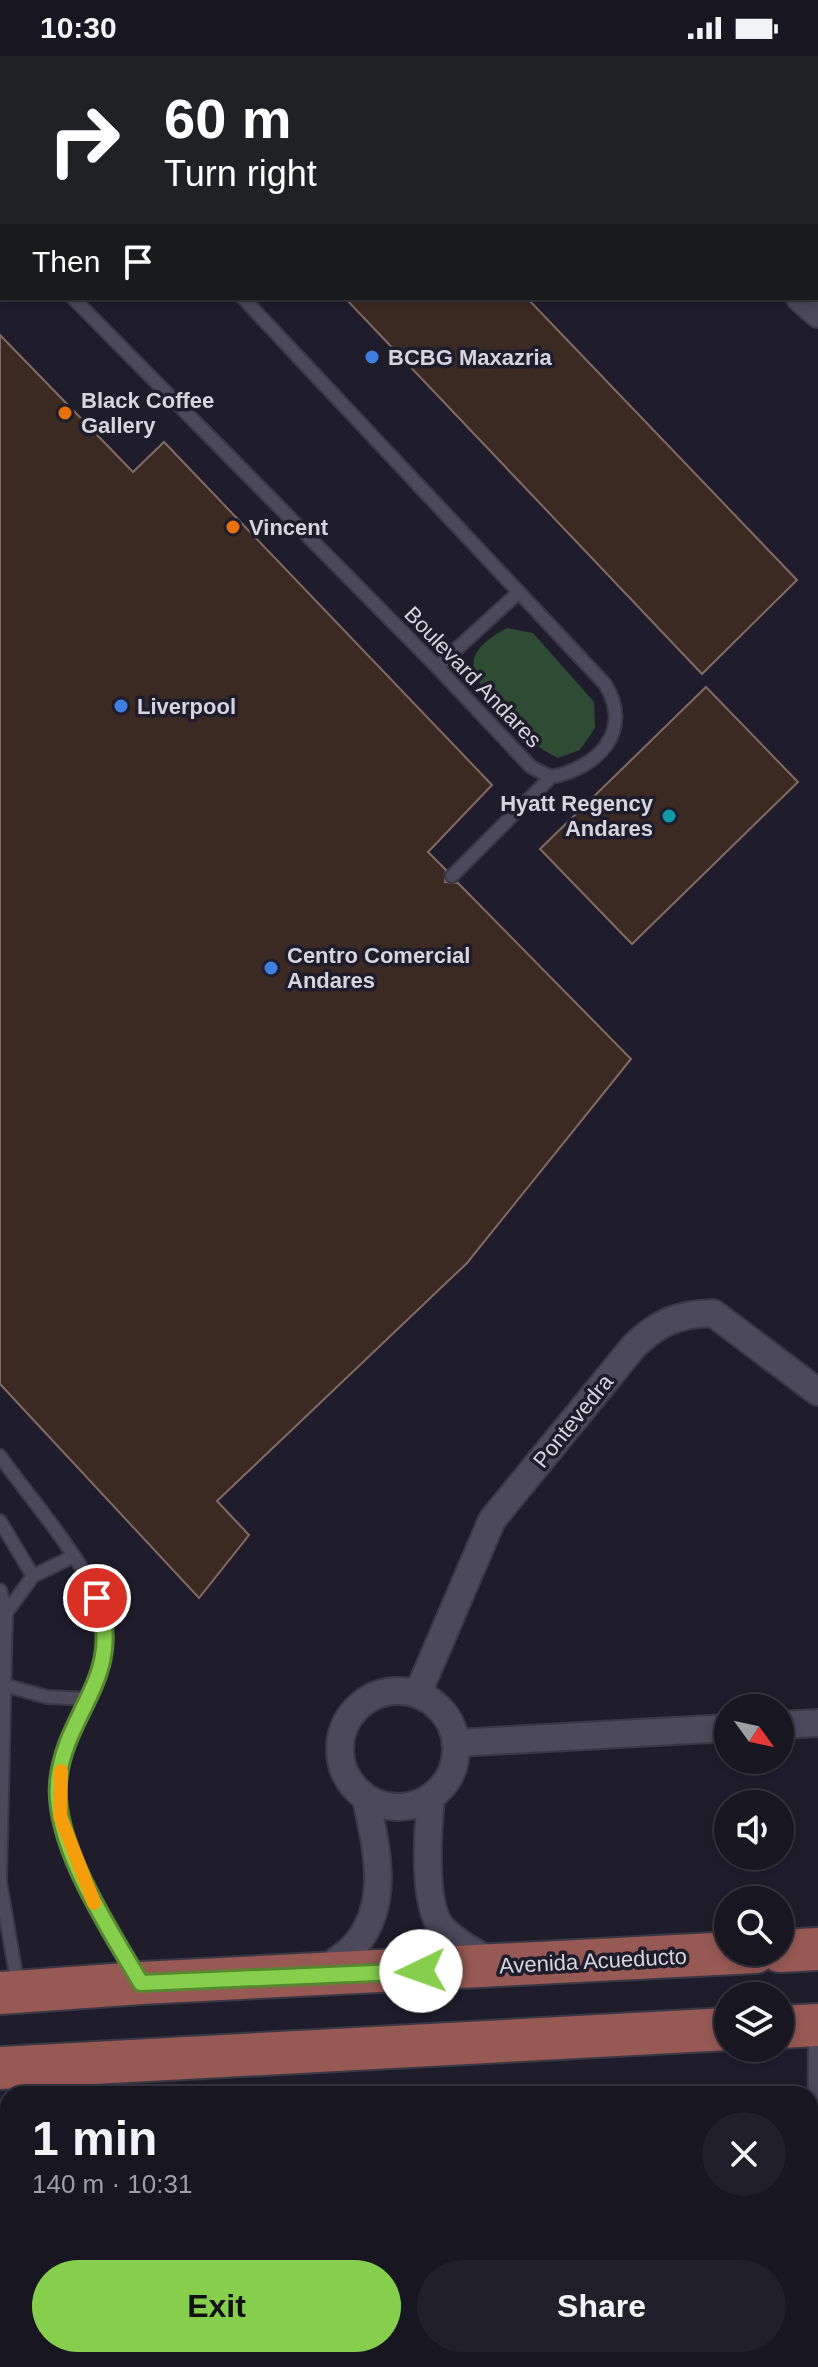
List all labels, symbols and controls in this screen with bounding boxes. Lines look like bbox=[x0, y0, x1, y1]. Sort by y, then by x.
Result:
text: 10:30 bbox=[40, 11, 117, 44]
text: 60 m bbox=[164, 87, 292, 150]
icon: right bbox=[32, 88, 136, 192]
text: Turn right bbox=[164, 153, 317, 194]
icon: arrive bbox=[116, 240, 160, 284]
text: Then bbox=[32, 245, 100, 278]
place label: BCBG Maxazria bbox=[388, 345, 553, 370]
marker: BCBG Maxazria bbox=[363, 348, 381, 366]
place label: Black Coffee Gallery bbox=[81, 388, 214, 438]
marker: Black Coffee Gallery bbox=[56, 404, 74, 422]
place label: Vincent bbox=[249, 515, 329, 540]
marker: Vincent bbox=[224, 518, 242, 536]
street label: Boulevard Andares bbox=[399, 601, 547, 753]
place label: Liverpool bbox=[137, 694, 236, 719]
marker: Liverpool bbox=[112, 697, 130, 715]
place label: Hyatt Regency Andares bbox=[500, 791, 654, 841]
marker: Hyatt Regency Andares bbox=[660, 807, 678, 825]
place label: Centro Comercial Andares bbox=[287, 943, 470, 993]
marker: Centro Comercial Andares bbox=[262, 959, 280, 977]
street label: Pontevedra bbox=[528, 1369, 619, 1473]
pin bbox=[63, 1564, 131, 1632]
icon: arrive bbox=[75, 1576, 119, 1620]
north arrow bbox=[714, 1694, 794, 1774]
map controls bbox=[714, 1694, 794, 2062]
button: sound bbox=[714, 1790, 794, 1870]
button: search bbox=[714, 1886, 794, 1966]
position arrow bbox=[379, 1929, 463, 2013]
street label: Avenida Acueducto bbox=[498, 1944, 688, 1978]
button: layers bbox=[714, 1982, 794, 2062]
text: 1 min bbox=[32, 2112, 157, 2165]
button: close bbox=[702, 2112, 786, 2196]
text: 140 m · 10:31 bbox=[32, 2169, 192, 2199]
button: Exit bbox=[32, 2260, 401, 2352]
button: Share bbox=[417, 2260, 786, 2352]

